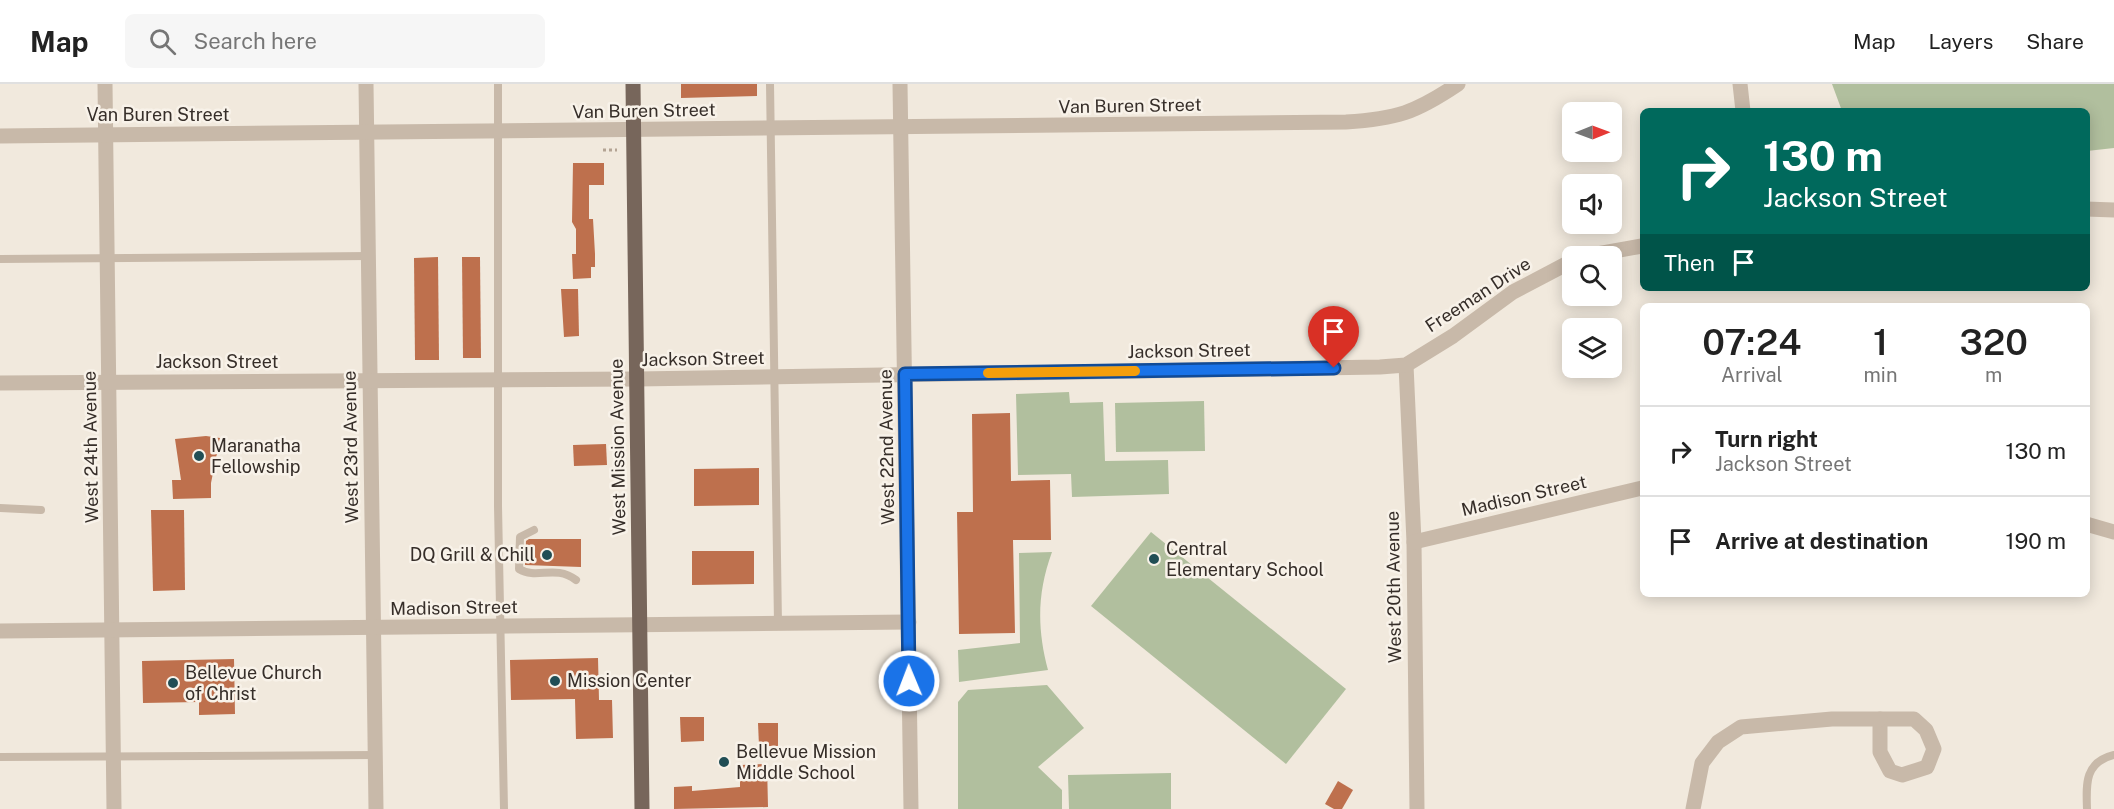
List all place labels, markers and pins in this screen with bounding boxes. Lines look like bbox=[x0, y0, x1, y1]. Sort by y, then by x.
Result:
pin bbox=[1308, 306, 1359, 368]
place label: Maranatha Fellowship bbox=[211, 435, 301, 477]
marker: Maranatha Fellowship bbox=[192, 449, 206, 463]
place label: Central Elementary School bbox=[1166, 538, 1324, 580]
place label: DQ Grill & Chill bbox=[410, 544, 535, 565]
marker: DQ Grill & Chill bbox=[540, 548, 554, 562]
marker: Central Elementary School bbox=[1147, 552, 1161, 566]
place label: Bellevue Church of Christ bbox=[185, 662, 322, 704]
place label: Mission Center bbox=[567, 670, 692, 691]
marker: Mission Center bbox=[548, 674, 562, 688]
marker: Bellevue Church of Christ bbox=[166, 676, 180, 690]
place label: Bellevue Mission Middle School bbox=[736, 741, 876, 783]
marker: Bellevue Mission Middle School bbox=[717, 755, 731, 769]

